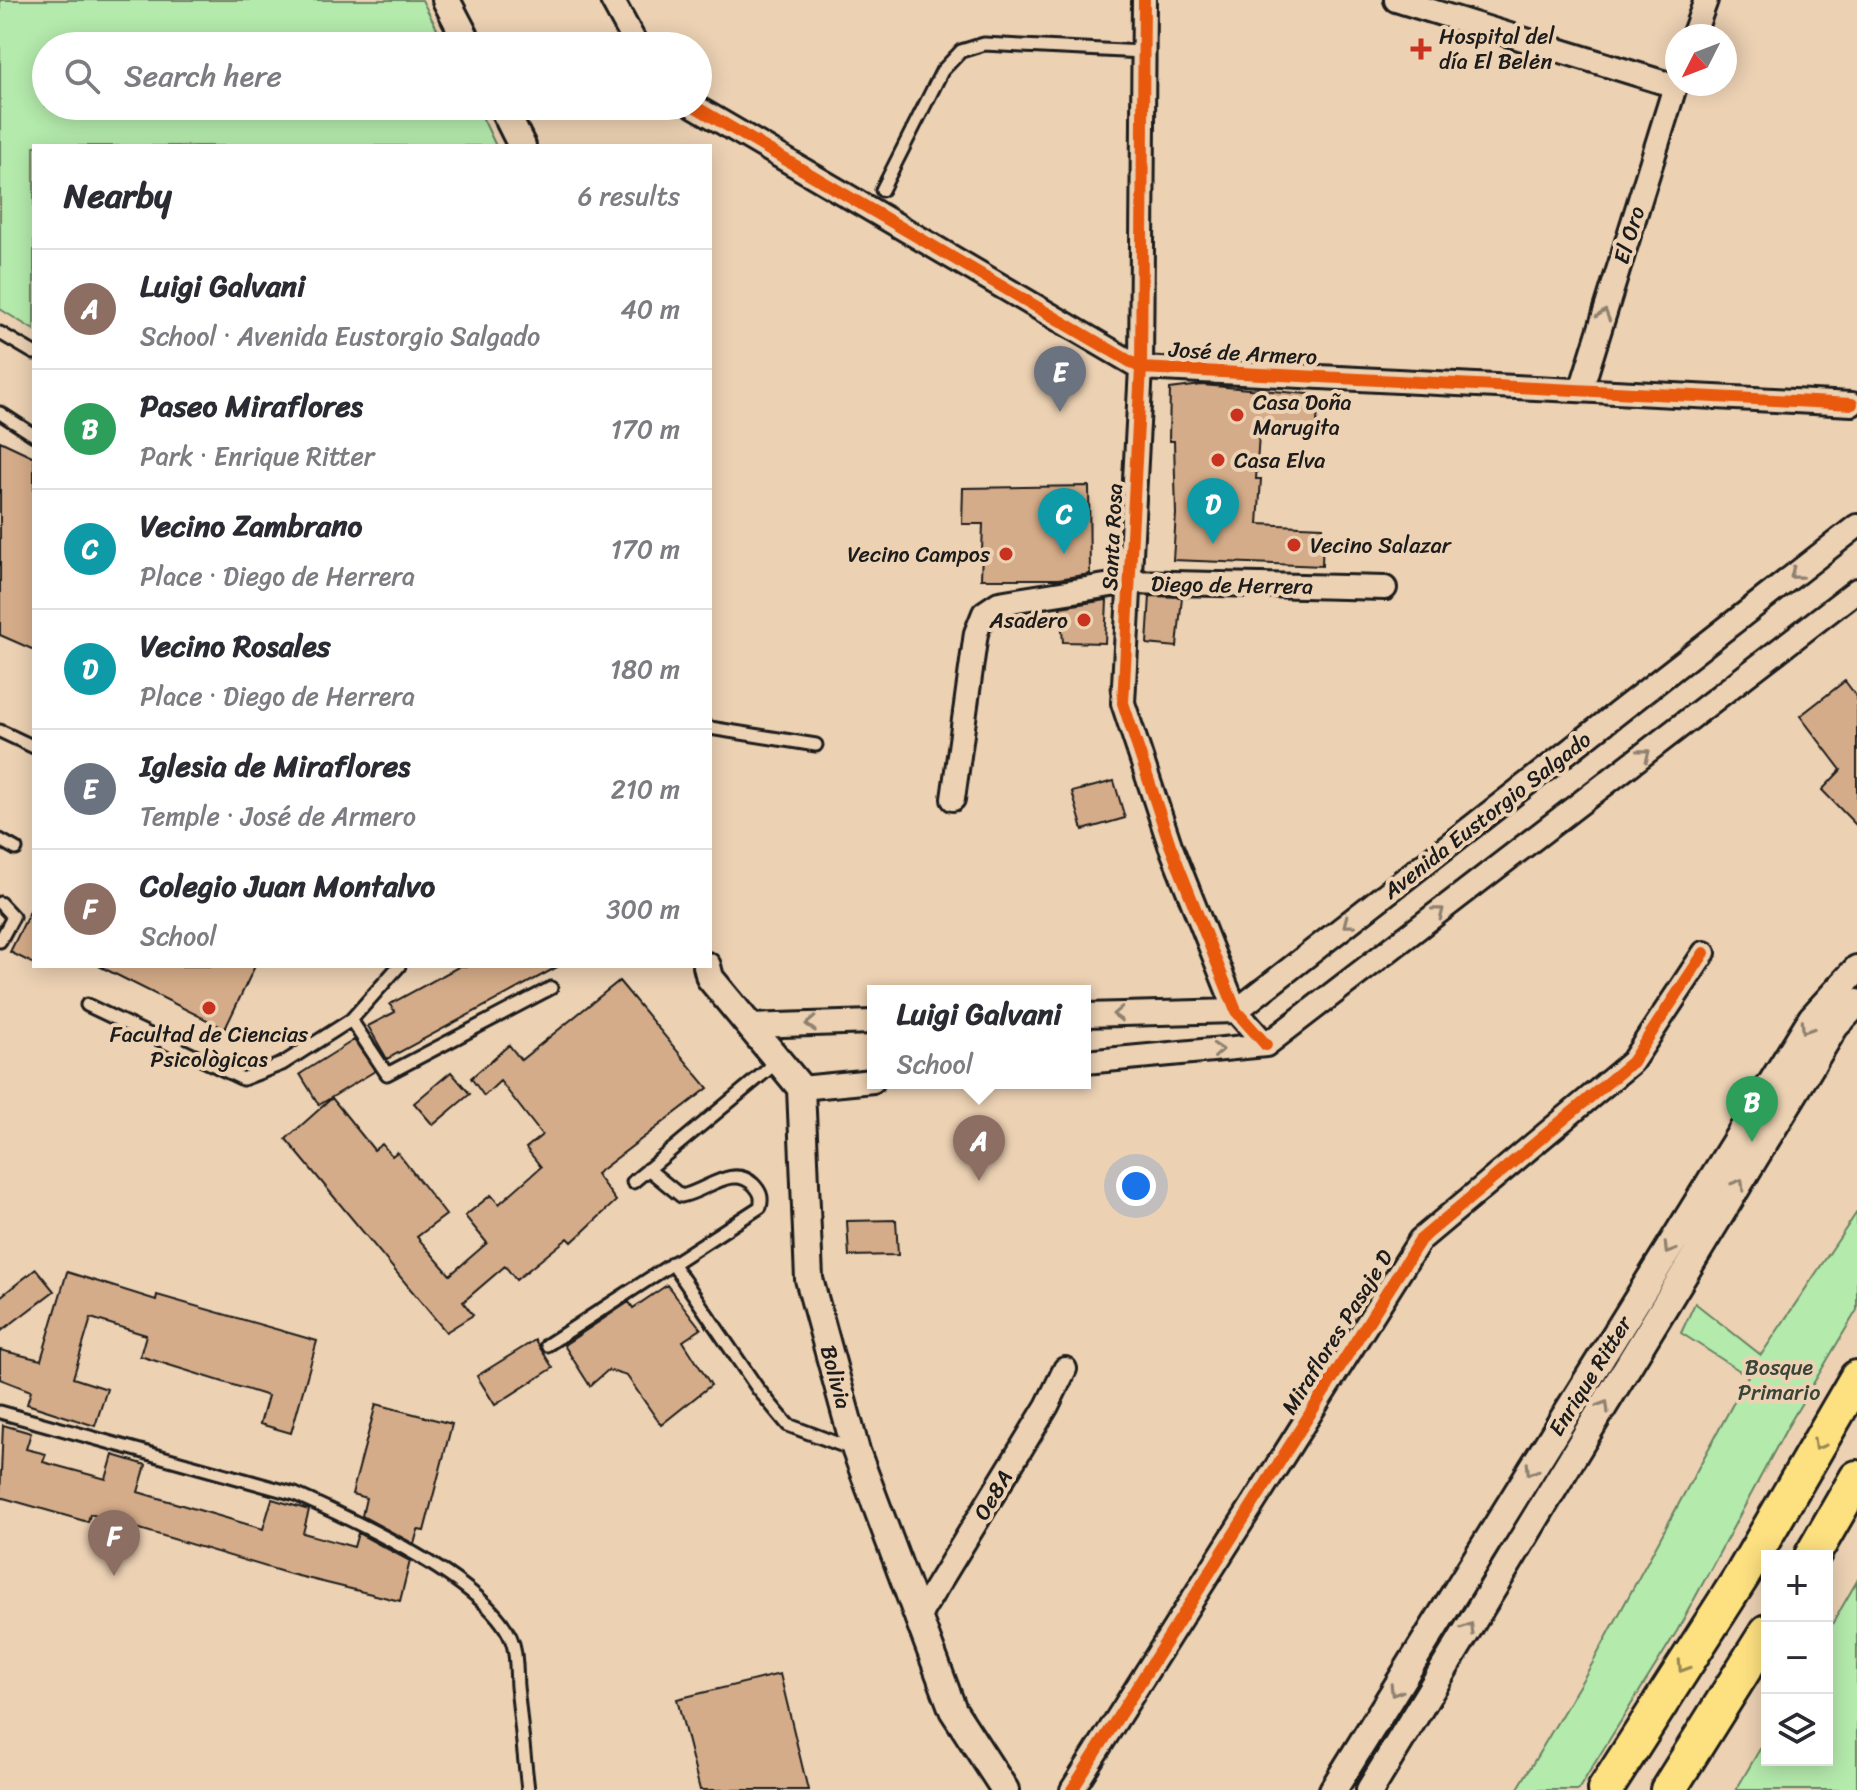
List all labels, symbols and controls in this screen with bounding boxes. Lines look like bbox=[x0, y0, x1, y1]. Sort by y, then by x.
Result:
place label: Hospital del día El Belėn bbox=[1439, 17, 1555, 81]
north arrow bbox=[1665, 24, 1737, 96]
search box bbox=[32, 32, 712, 120]
marker: Hospital del día El Belėn bbox=[1410, 38, 1432, 60]
text: Search here bbox=[124, 49, 282, 103]
icon: search bbox=[60, 54, 104, 98]
text: Nearby bbox=[64, 166, 172, 226]
text: 6 results bbox=[578, 173, 680, 219]
street label: El Oro bbox=[1602, 201, 1656, 269]
text: Luigi Galvani bbox=[140, 259, 305, 313]
text: A bbox=[81, 286, 99, 332]
text: 40 m bbox=[621, 286, 680, 332]
one-way arrow bbox=[1595, 309, 1611, 322]
text: School · Avenida Eustorgio Salgado bbox=[140, 313, 540, 359]
street label: José de Armero bbox=[1167, 330, 1318, 376]
pin: E bbox=[1034, 346, 1086, 412]
text: Paseo Miraflores bbox=[140, 379, 363, 433]
place label: Casa Doña Marugita bbox=[1253, 383, 1352, 447]
text: B bbox=[82, 406, 98, 452]
text: 170 m bbox=[611, 406, 680, 452]
marker: Casa Doña Marugita bbox=[1228, 406, 1246, 424]
text: Park · Enrique Ritter bbox=[140, 433, 374, 479]
place label: Casa Elva bbox=[1234, 441, 1325, 480]
marker: Casa Elva bbox=[1209, 451, 1227, 469]
pin: D bbox=[1187, 478, 1239, 544]
street label: Santa Rosa bbox=[1090, 482, 1134, 592]
pin: C bbox=[1038, 488, 1090, 554]
text: Vecino Zambrano bbox=[140, 499, 362, 553]
text: C bbox=[82, 526, 98, 572]
text: 170 m bbox=[611, 526, 680, 572]
place label: Vecino Salazar bbox=[1310, 526, 1453, 565]
place label: Vecino Campos bbox=[847, 535, 991, 574]
marker: Vecino Salazar bbox=[1285, 536, 1303, 554]
marker: Vecino Campos bbox=[997, 545, 1015, 563]
text: Place · Diego de Herrera bbox=[140, 553, 415, 599]
street label: Diego de Herrera bbox=[1150, 564, 1314, 606]
one-way arrow bbox=[1790, 564, 1805, 579]
place label: Asadero bbox=[989, 601, 1068, 640]
marker: Asadero bbox=[1075, 611, 1093, 629]
text: Vecino Rosales bbox=[140, 619, 331, 673]
text: D bbox=[82, 646, 98, 692]
text: 180 m bbox=[610, 646, 680, 692]
text: Place · Diego de Herrera bbox=[140, 673, 415, 719]
street label: Avenida Eustorgio Salgado bbox=[1373, 721, 1600, 910]
text: Iglesia de Miraflores bbox=[140, 739, 410, 793]
one-way arrow bbox=[1636, 749, 1650, 763]
text: E bbox=[83, 766, 97, 812]
text: 210 m bbox=[611, 766, 680, 812]
text: Temple · José de Armero bbox=[140, 793, 416, 839]
text: Colegio Juan Montalvo bbox=[140, 859, 435, 913]
text: F bbox=[83, 886, 97, 932]
text: 300 m bbox=[606, 886, 680, 932]
one-way arrow bbox=[1430, 908, 1445, 922]
text: School bbox=[140, 913, 217, 959]
one-way arrow bbox=[1342, 914, 1357, 928]
popup bbox=[867, 985, 1091, 1089]
text: Luigi Galvani bbox=[896, 987, 1062, 1041]
marker: Facultad de Ciencias Psicològicas bbox=[200, 999, 218, 1017]
one-way arrow bbox=[1111, 1006, 1124, 1023]
place label: Facultad de Ciencias Psicològicas bbox=[110, 1015, 309, 1079]
one-way arrow bbox=[804, 1016, 817, 1033]
one-way arrow bbox=[1801, 1019, 1816, 1034]
text: School bbox=[896, 1041, 973, 1087]
one-way arrow bbox=[1212, 1041, 1225, 1058]
pin: B bbox=[1726, 1076, 1778, 1142]
pin: A bbox=[953, 1115, 1005, 1181]
your location bbox=[1116, 1166, 1156, 1206]
one-way arrow bbox=[1729, 1178, 1745, 1193]
one-way arrow bbox=[1663, 1240, 1678, 1255]
street label: Miraflores Pasaje D bbox=[1270, 1241, 1404, 1422]
street label: Enrique Ritter bbox=[1537, 1306, 1644, 1444]
street label: Bolivia bbox=[809, 1341, 863, 1413]
park label: Bosque Primario bbox=[1738, 1348, 1820, 1412]
one-way arrow bbox=[1594, 1400, 1610, 1415]
one-way arrow bbox=[1812, 1436, 1828, 1451]
one-way arrow bbox=[1526, 1461, 1541, 1476]
street label: Oe8A bbox=[963, 1462, 1023, 1528]
pin: F bbox=[88, 1510, 140, 1576]
map controls bbox=[1761, 1550, 1833, 1766]
button: + bbox=[1761, 1550, 1833, 1622]
one-way arrow bbox=[1459, 1622, 1474, 1637]
button: − bbox=[1761, 1622, 1833, 1694]
one-way arrow bbox=[1678, 1659, 1693, 1673]
one-way arrow bbox=[1389, 1682, 1404, 1697]
button: layers bbox=[1761, 1694, 1833, 1766]

